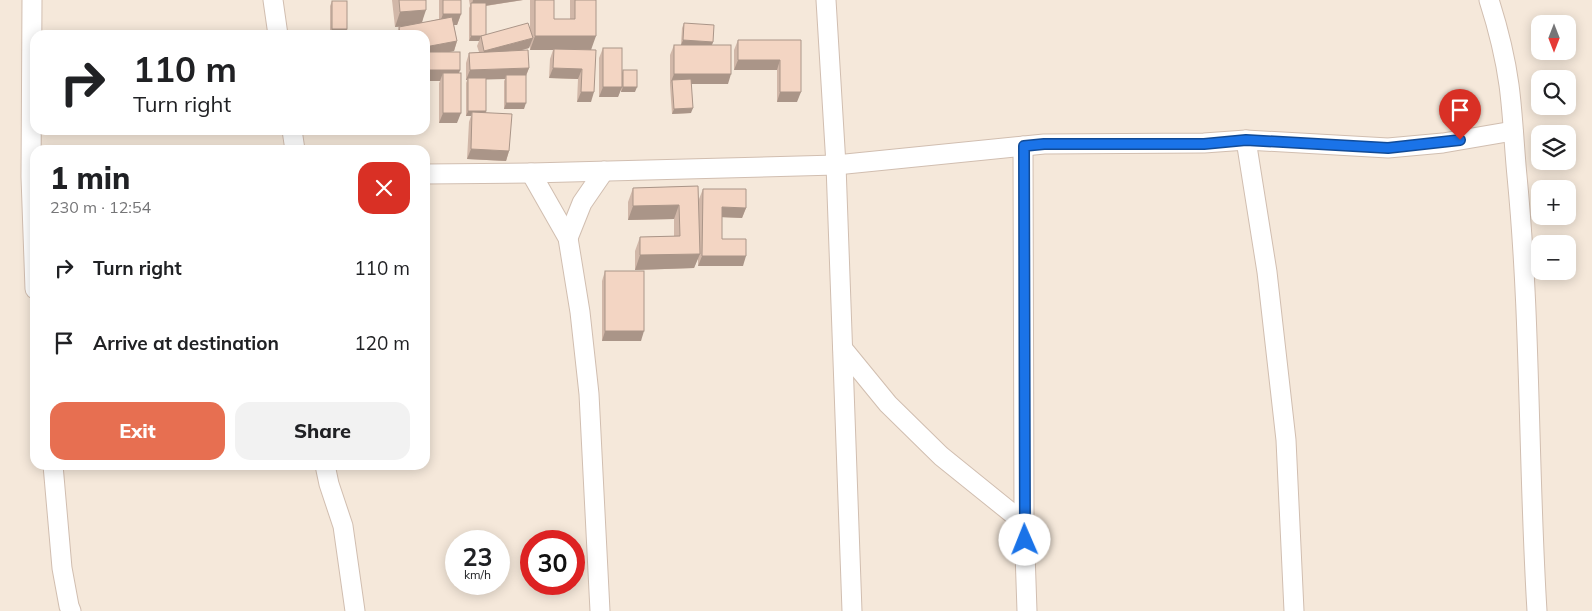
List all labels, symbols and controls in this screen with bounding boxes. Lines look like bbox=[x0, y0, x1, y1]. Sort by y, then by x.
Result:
north arrow bbox=[1531, 15, 1576, 60]
map controls bbox=[1531, 15, 1576, 280]
text: 110 m bbox=[133, 47, 237, 91]
icon: right bbox=[50, 50, 115, 115]
button: search bbox=[1531, 70, 1576, 115]
pin bbox=[1439, 89, 1481, 140]
text: Turn right bbox=[133, 90, 231, 118]
icon: arrive bbox=[1446, 96, 1474, 124]
button: layers bbox=[1531, 125, 1576, 170]
text: 1 min bbox=[50, 159, 130, 197]
button: close bbox=[358, 162, 410, 214]
button: + bbox=[1531, 180, 1576, 225]
text: 230 m · 12:54 bbox=[50, 197, 151, 217]
button: − bbox=[1531, 235, 1576, 280]
icon: right bbox=[50, 254, 78, 282]
text: Turn right bbox=[93, 256, 182, 280]
text: 110 m bbox=[354, 256, 410, 280]
icon: arrive bbox=[50, 329, 78, 357]
text: Arrive at destination bbox=[93, 331, 279, 355]
text: 120 m bbox=[354, 331, 410, 355]
button: Exit bbox=[50, 402, 225, 460]
button: Share bbox=[235, 402, 410, 460]
position arrow bbox=[998, 513, 1050, 565]
speed limit sign: 30 bbox=[520, 530, 585, 595]
text: 23 bbox=[462, 541, 493, 572]
text: km/h bbox=[464, 567, 491, 582]

